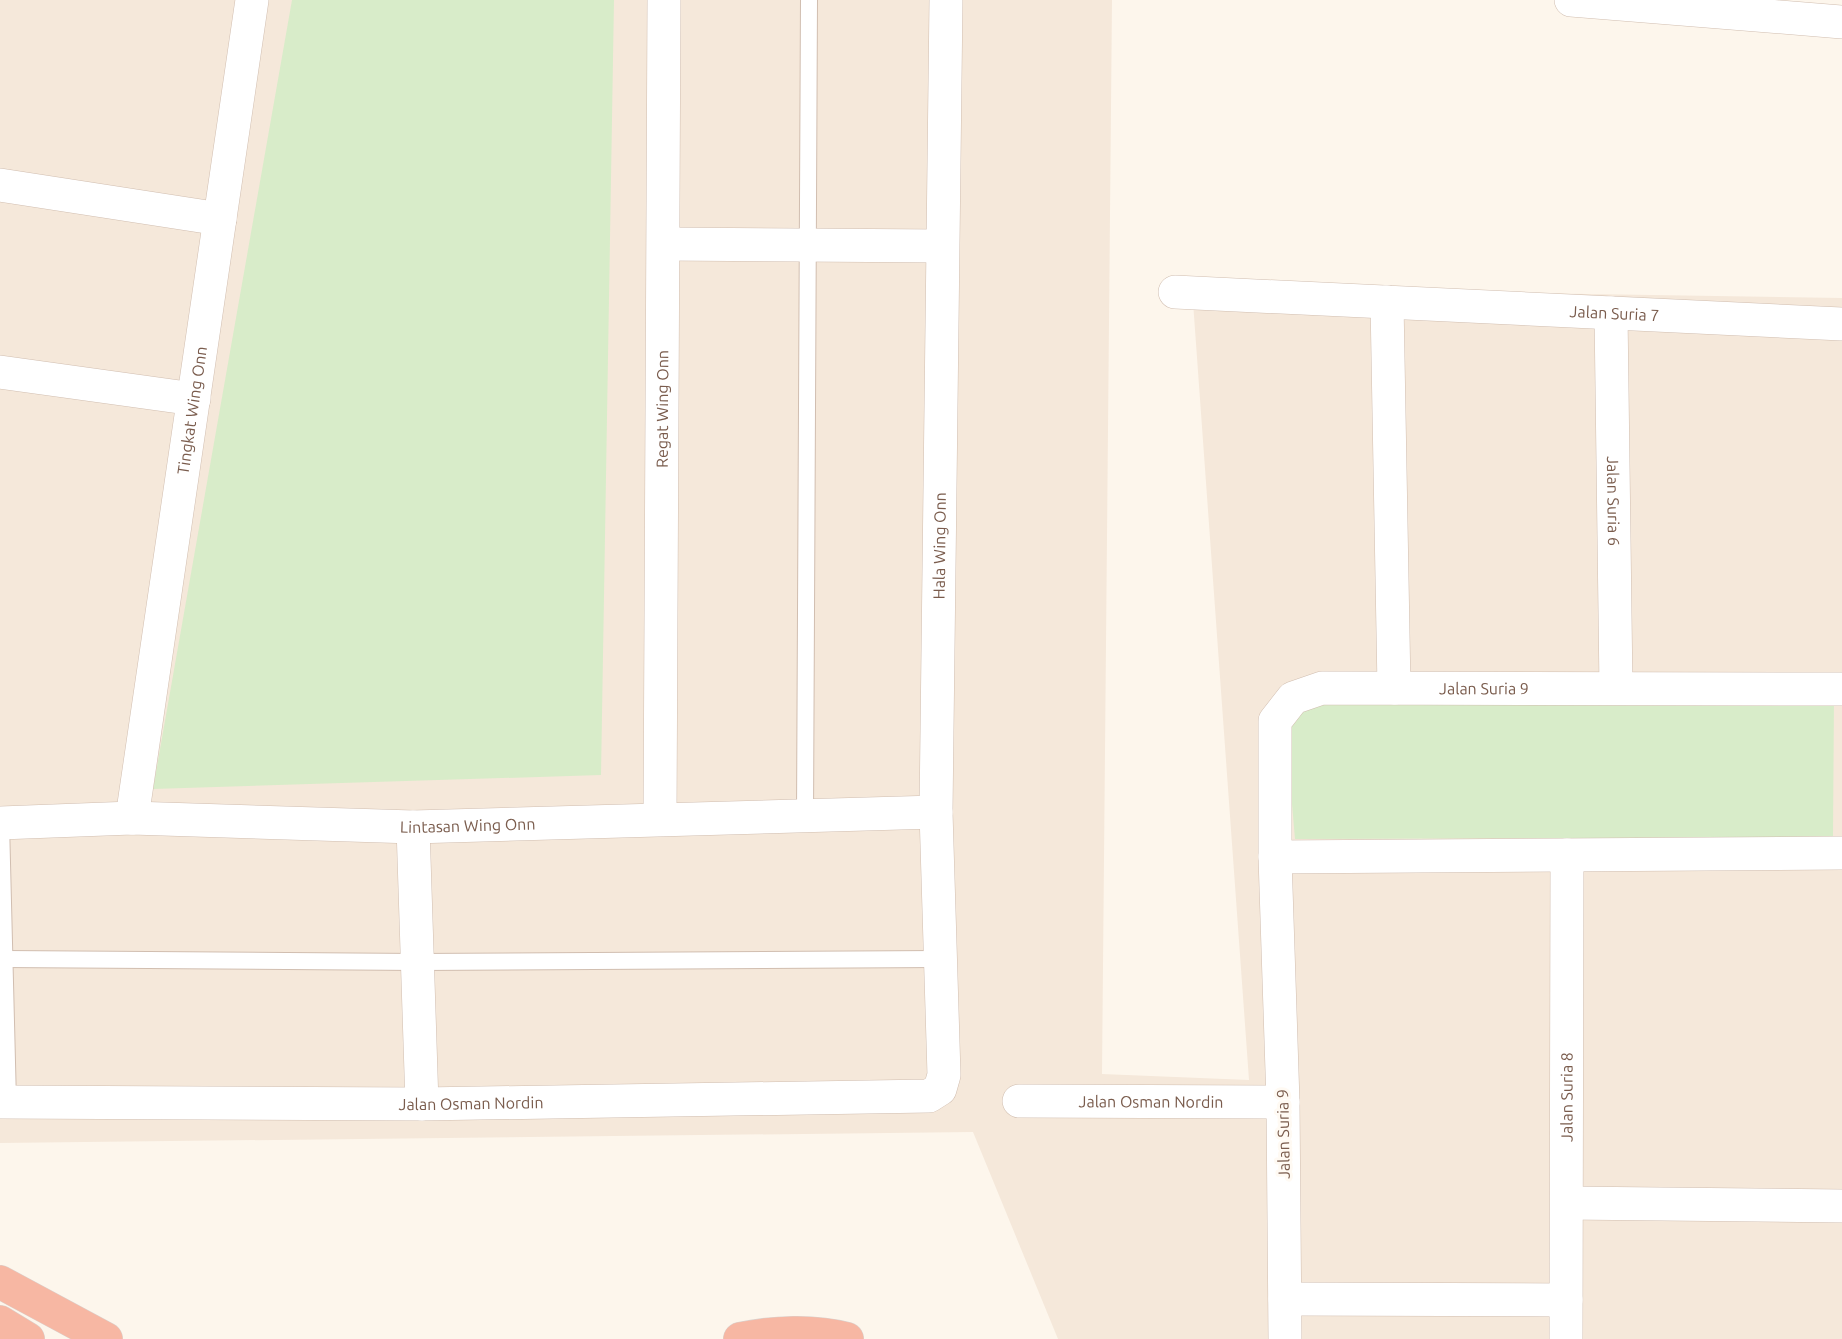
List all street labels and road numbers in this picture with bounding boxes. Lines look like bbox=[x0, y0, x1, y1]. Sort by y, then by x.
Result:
street label: Jalan Suria 7 bbox=[1569, 302, 1660, 324]
street label: Tingkat Wing Onn bbox=[173, 345, 210, 476]
street label: Regat Wing Onn bbox=[653, 350, 671, 468]
street label: Jalan Suria 6 bbox=[1604, 456, 1623, 546]
street label: Hala Wing Onn bbox=[930, 492, 949, 600]
street label: Jalan Suria 9 bbox=[1439, 679, 1529, 697]
street label: Lintasan Wing Onn bbox=[400, 814, 536, 836]
street label: Jalan Suria 8 bbox=[1557, 1052, 1576, 1142]
street label: Jalan Suria 9 bbox=[1273, 1089, 1293, 1179]
street label: Jalan Osman Nordin bbox=[1079, 1092, 1223, 1111]
street label: Jalan Osman Nordin bbox=[398, 1093, 544, 1113]

